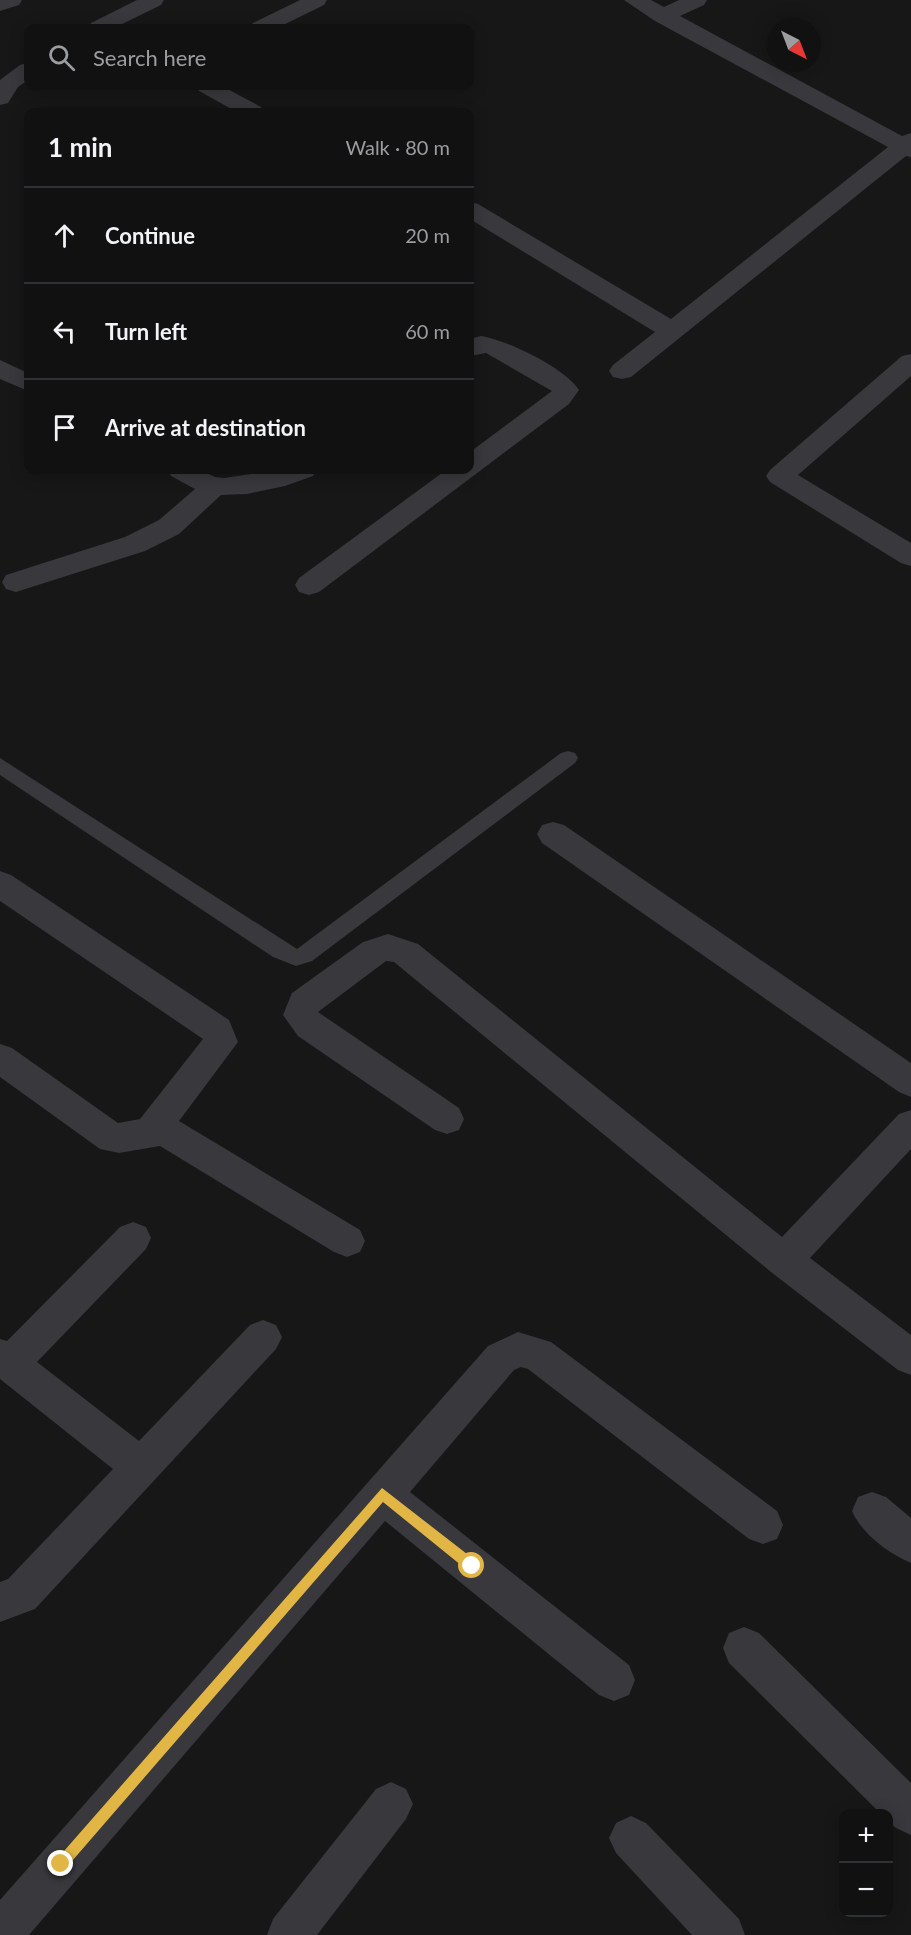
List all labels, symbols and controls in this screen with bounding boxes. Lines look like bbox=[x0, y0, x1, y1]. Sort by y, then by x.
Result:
north arrow bbox=[767, 18, 821, 72]
search box bbox=[24, 24, 474, 90]
icon: search bbox=[45, 41, 78, 74]
text: Search here bbox=[93, 44, 206, 71]
text: 1 min bbox=[48, 131, 112, 163]
text: Walk · 80 m bbox=[345, 135, 450, 159]
icon: ahead bbox=[48, 219, 81, 252]
text: Continue bbox=[105, 222, 195, 249]
text: 20 m bbox=[405, 223, 450, 247]
icon: left bbox=[48, 315, 81, 348]
text: Turn left bbox=[105, 318, 187, 345]
text: 60 m bbox=[405, 319, 450, 343]
icon: arrive bbox=[48, 411, 81, 444]
text: Arrive at destination bbox=[105, 414, 306, 441]
route start bbox=[458, 1552, 484, 1578]
map controls bbox=[839, 1809, 893, 1917]
button: + bbox=[839, 1809, 893, 1863]
route end bbox=[47, 1850, 73, 1876]
button: − bbox=[839, 1863, 893, 1917]

